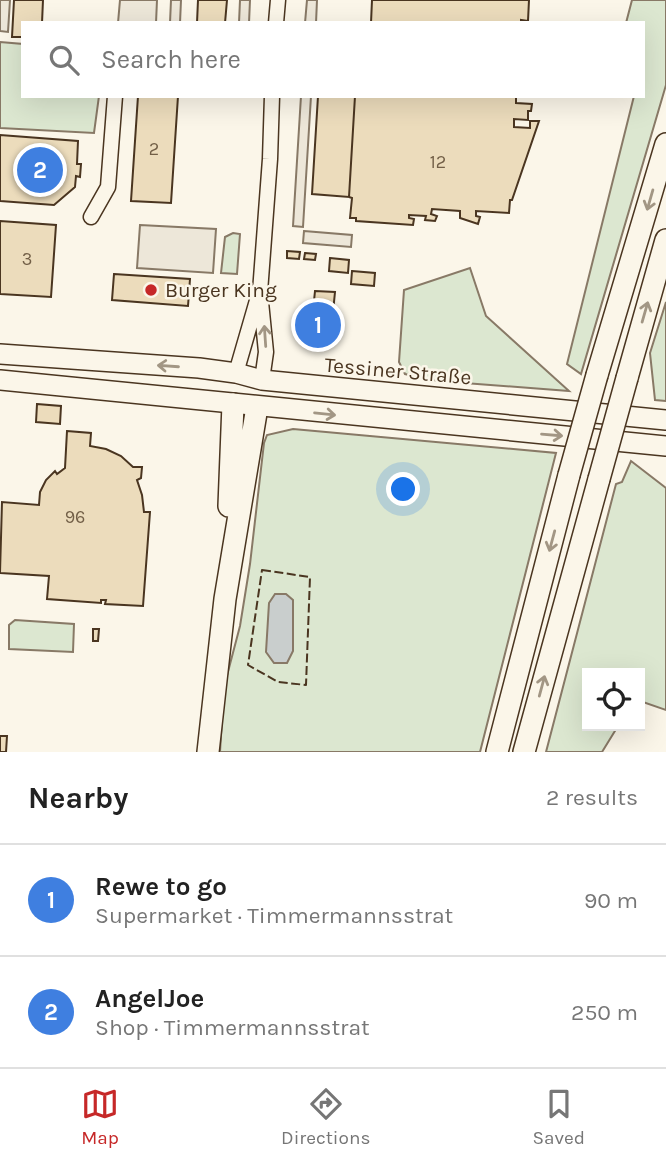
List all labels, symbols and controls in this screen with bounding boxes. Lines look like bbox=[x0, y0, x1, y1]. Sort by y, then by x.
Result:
search box bbox=[21, 21, 645, 98]
icon: search bbox=[45, 41, 83, 79]
text: Search here bbox=[101, 44, 241, 75]
house number: 2 bbox=[149, 138, 159, 160]
pin: 2 bbox=[17, 144, 63, 196]
house number: 12 bbox=[430, 151, 446, 173]
one-way arrow bbox=[642, 189, 655, 211]
house number: 3 bbox=[22, 248, 32, 270]
place label: Burger King bbox=[165, 278, 277, 302]
marker: Burger King bbox=[143, 282, 159, 298]
pin: 1 bbox=[295, 299, 341, 351]
one-way arrow bbox=[640, 301, 653, 323]
one-way arrow bbox=[258, 325, 271, 348]
street label: Tessiner Straße bbox=[323, 353, 473, 389]
one-way arrow bbox=[157, 359, 180, 372]
one-way arrow bbox=[313, 407, 336, 420]
one-way arrow bbox=[540, 428, 563, 441]
your location bbox=[386, 472, 420, 506]
house number: 96 bbox=[65, 506, 85, 528]
one-way arrow bbox=[545, 530, 558, 552]
map controls bbox=[582, 668, 645, 731]
button: locate bbox=[582, 668, 645, 731]
one-way arrow bbox=[536, 675, 549, 698]
text: Nearby bbox=[28, 780, 128, 816]
text: 2 results bbox=[546, 784, 638, 811]
text: Rewe to go bbox=[95, 871, 227, 902]
text: 1 bbox=[47, 887, 55, 914]
text: 90 m bbox=[584, 887, 638, 914]
text: Supermarket · Timmermannsstrat bbox=[95, 902, 453, 929]
text: AngelJoe bbox=[95, 983, 204, 1014]
text: 2 bbox=[44, 999, 58, 1026]
text: 250 m bbox=[571, 999, 638, 1026]
text: Shop · Timmermannsstrat bbox=[95, 1014, 370, 1041]
tab: Map bbox=[81, 1085, 119, 1149]
tab: Directions bbox=[281, 1085, 370, 1149]
tab: Saved bbox=[532, 1085, 585, 1149]

